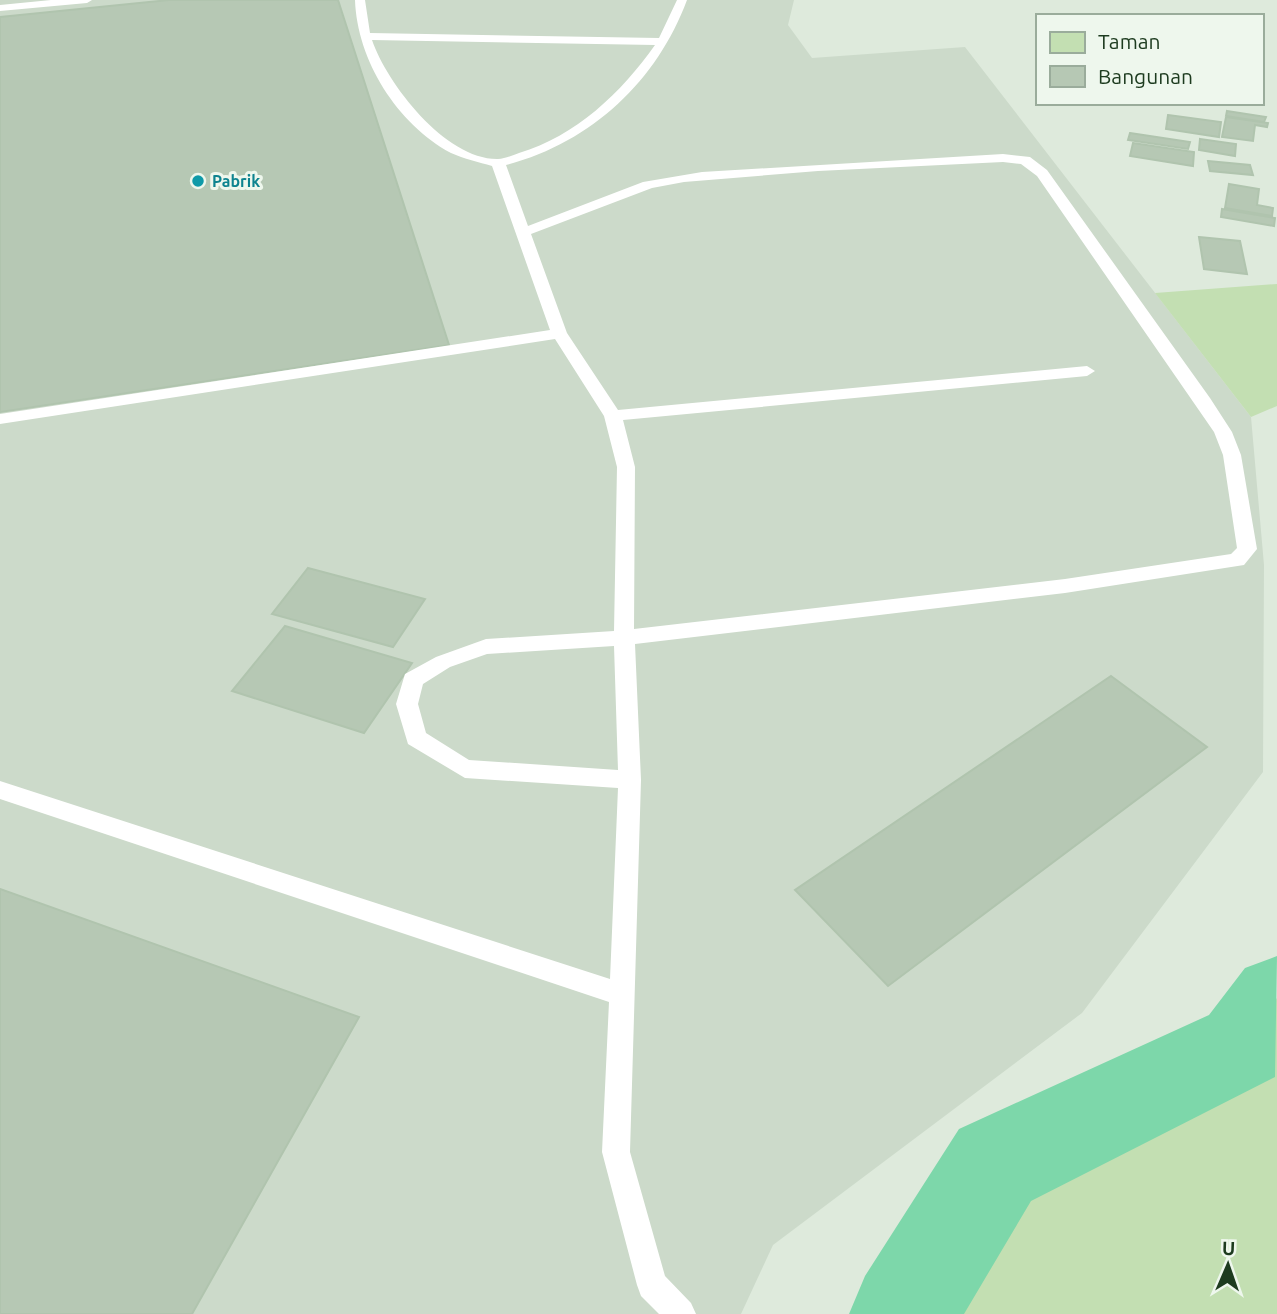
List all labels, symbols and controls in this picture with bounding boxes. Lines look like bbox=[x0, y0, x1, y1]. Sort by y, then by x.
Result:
legend bbox=[1036, 14, 1263, 105]
text: Taman bbox=[1098, 29, 1161, 53]
text: Bangunan bbox=[1098, 64, 1193, 88]
place label: Pabrik bbox=[212, 172, 260, 190]
marker: Pabrik bbox=[190, 173, 206, 189]
north arrow bbox=[1193, 1230, 1263, 1300]
text: U bbox=[1222, 1237, 1236, 1259]

